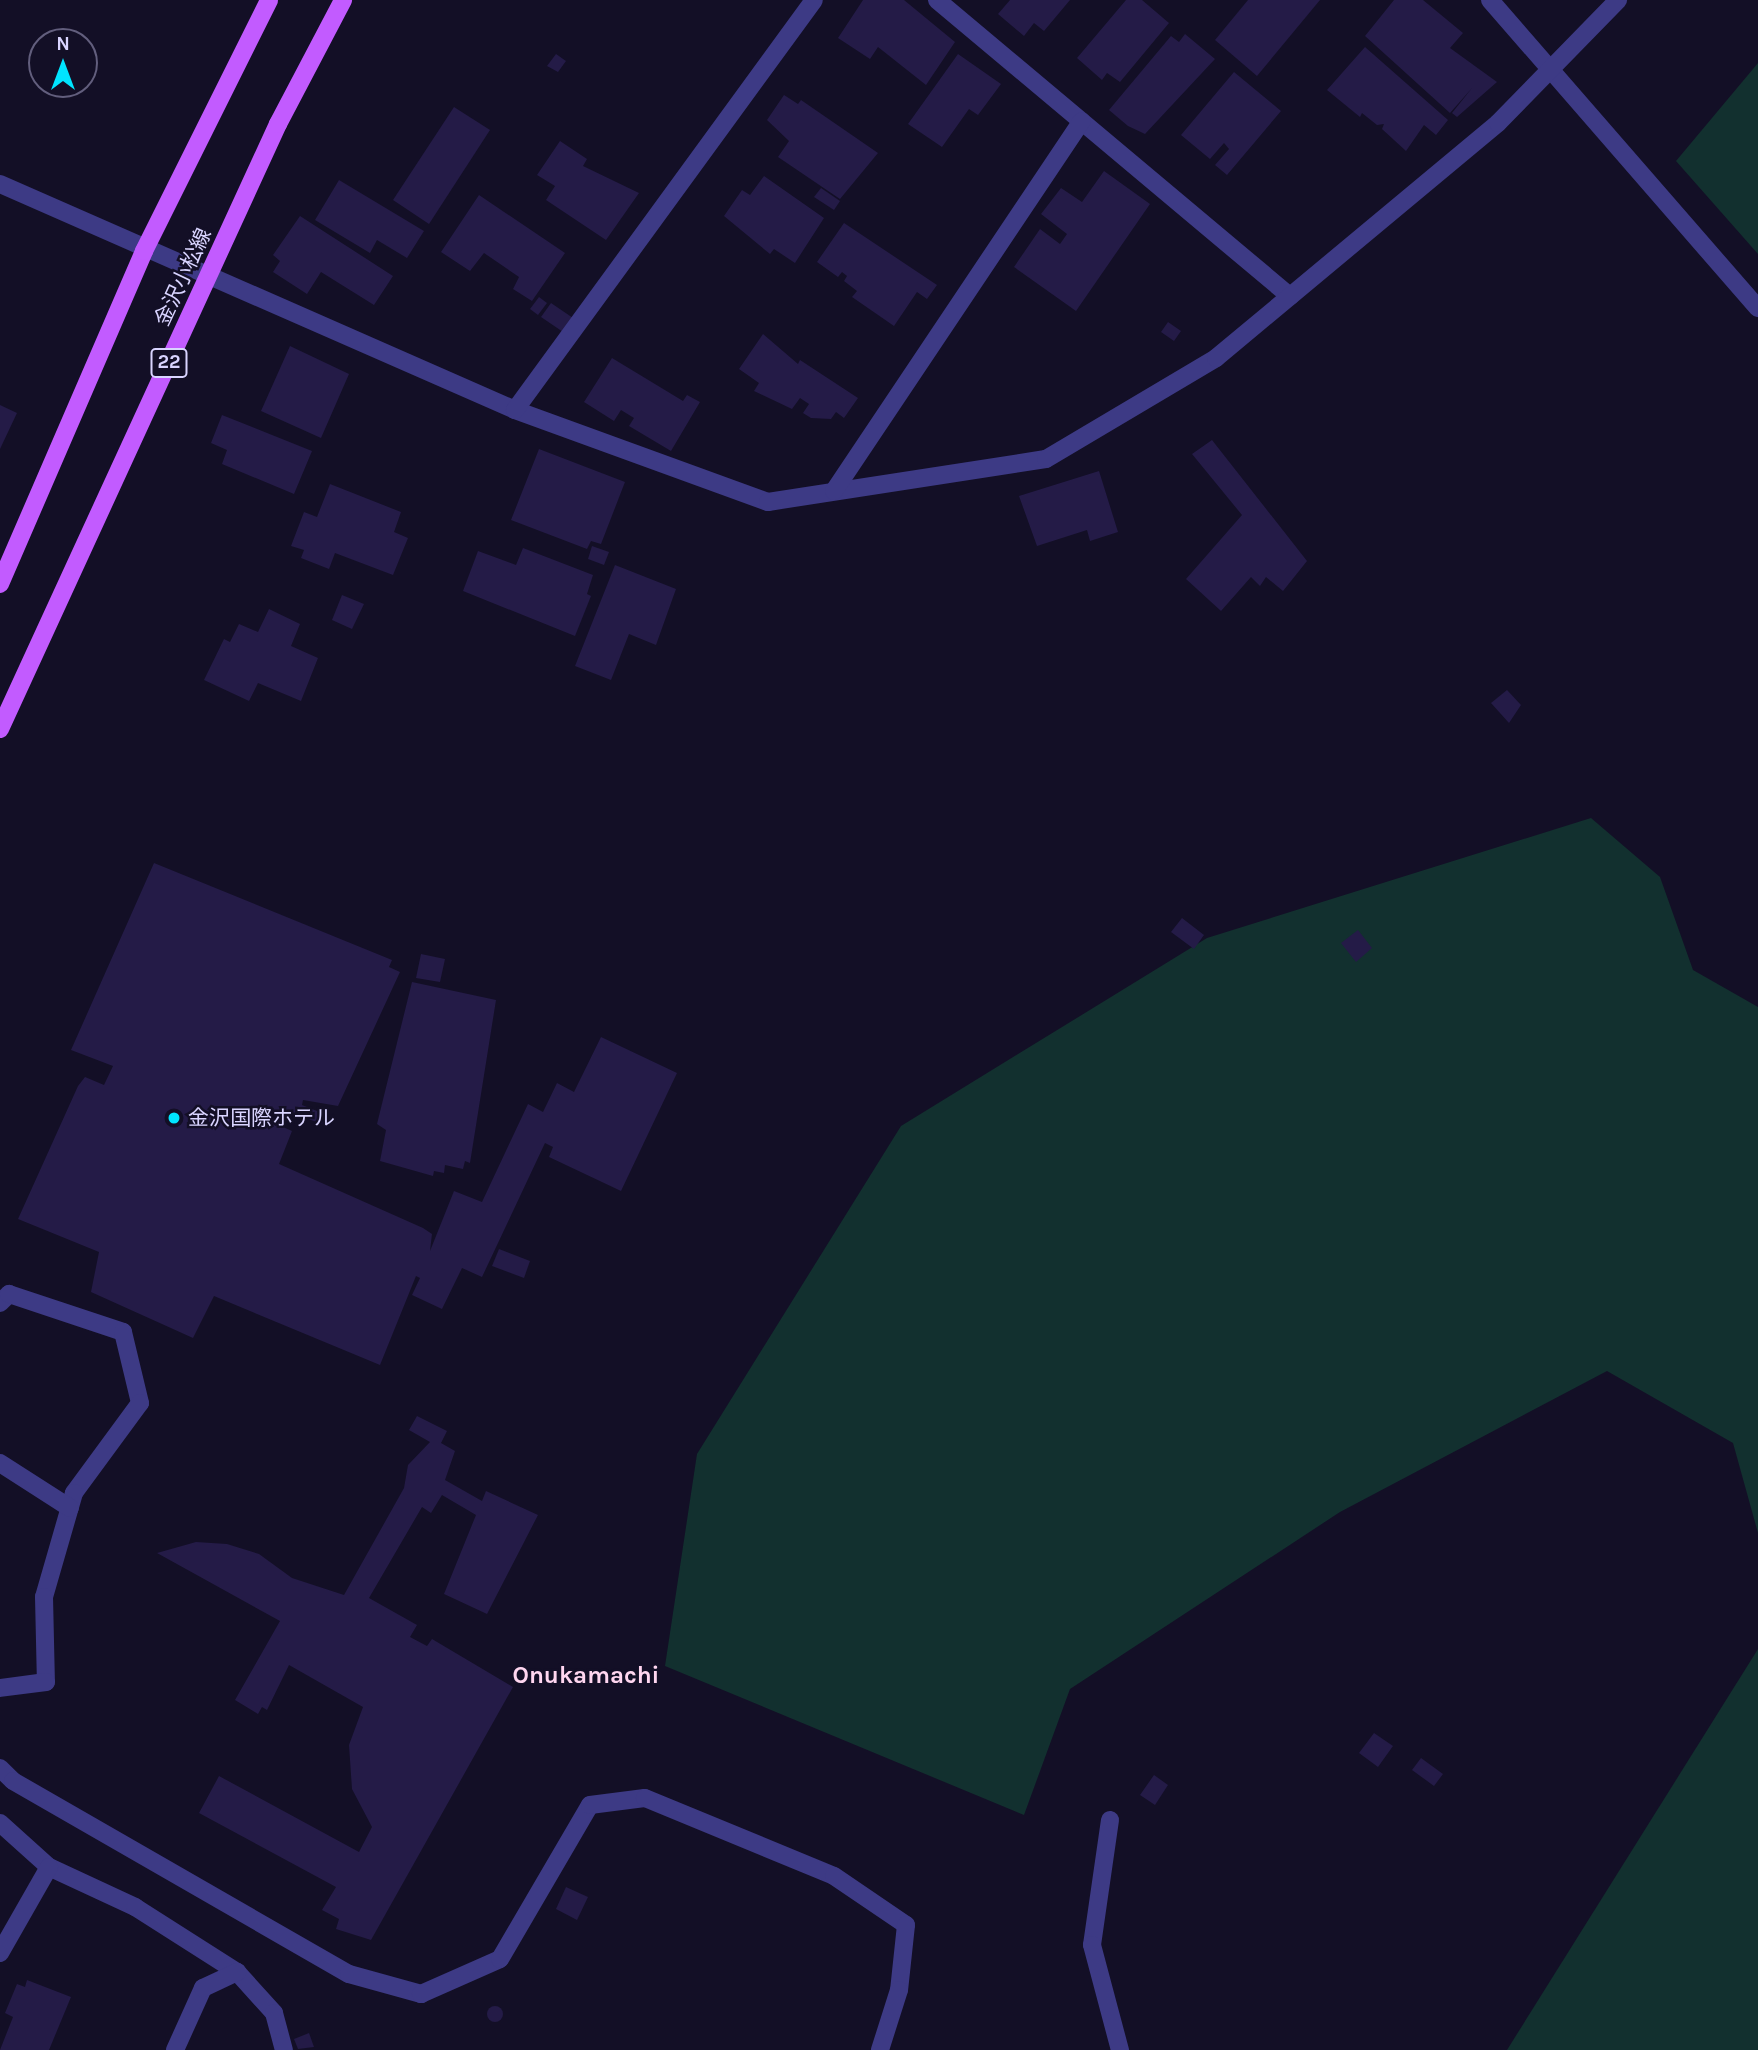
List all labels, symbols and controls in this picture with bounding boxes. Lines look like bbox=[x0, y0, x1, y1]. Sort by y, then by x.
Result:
north arrow bbox=[28, 28, 98, 98]
text: N bbox=[56, 33, 70, 55]
street label: 金沢小松線 bbox=[149, 224, 217, 330]
road number: 22 bbox=[150, 348, 188, 378]
place label: 金沢国際ホテル bbox=[188, 1105, 335, 1131]
marker: 金沢国際ホテル bbox=[166, 1110, 182, 1126]
district label: Onukamachi bbox=[513, 1662, 659, 1690]

